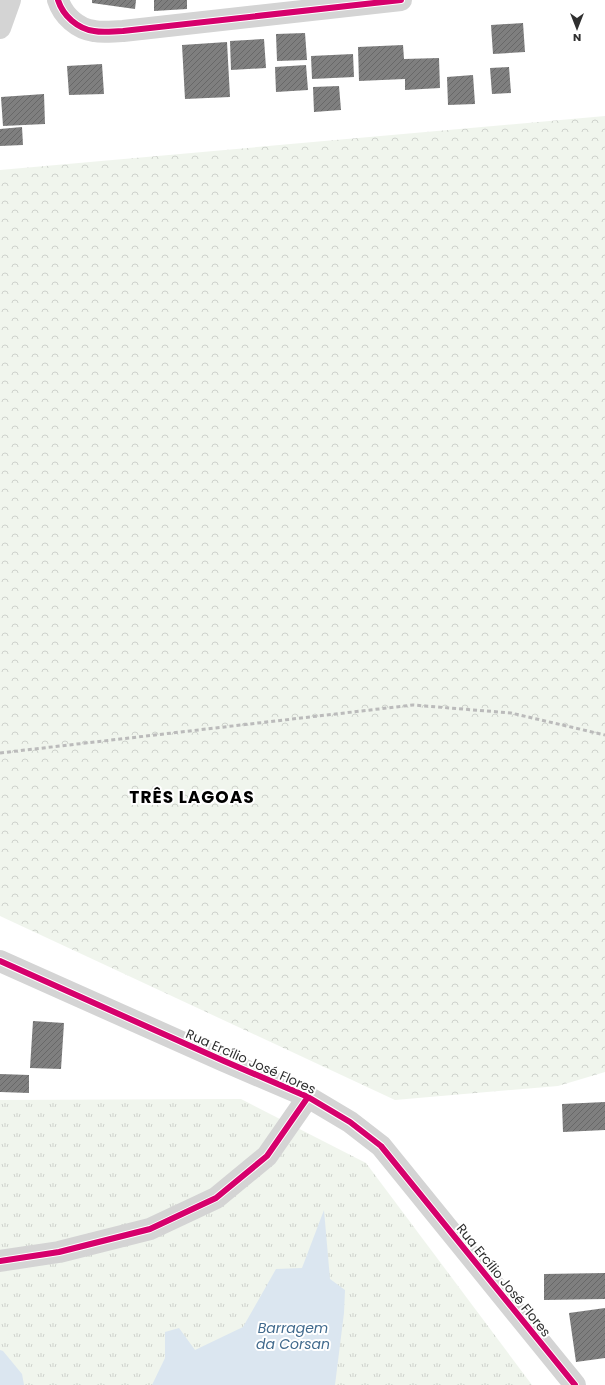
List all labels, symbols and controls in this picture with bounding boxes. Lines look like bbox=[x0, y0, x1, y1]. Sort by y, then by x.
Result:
north arrow bbox=[557, 8, 597, 48]
text: N bbox=[573, 30, 581, 46]
district label: TRÊS LAGOAS bbox=[129, 785, 255, 809]
street label: Rua Ercílio José Flores bbox=[183, 1024, 319, 1099]
street label: Rua Ercílio José Flores bbox=[452, 1220, 555, 1341]
water label: Barragem da Corsan bbox=[256, 1318, 330, 1354]

